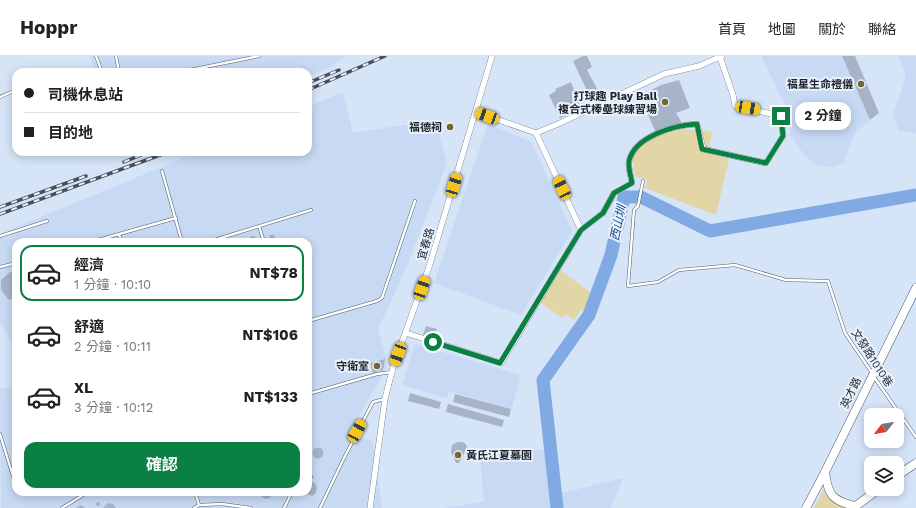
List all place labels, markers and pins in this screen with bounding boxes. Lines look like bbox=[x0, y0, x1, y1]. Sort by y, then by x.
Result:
place label: 福星生命禮儀 bbox=[787, 78, 853, 91]
marker: 福星生命禮儀 bbox=[856, 79, 866, 89]
place label: 打球趣 Play Ball 複合式棒壘球練習場 bbox=[558, 90, 657, 116]
marker: 打球趣 Play Ball 複合式棒壘球練習場 bbox=[660, 97, 670, 107]
place label: 福德祠 bbox=[409, 121, 442, 134]
marker: 福德祠 bbox=[445, 122, 455, 132]
place label: 守衛室 bbox=[336, 360, 369, 373]
marker: 守衛室 bbox=[372, 361, 382, 371]
place label: 黃氏江夏墓園 bbox=[466, 449, 532, 462]
marker: 黃氏江夏墓園 bbox=[453, 450, 463, 460]

